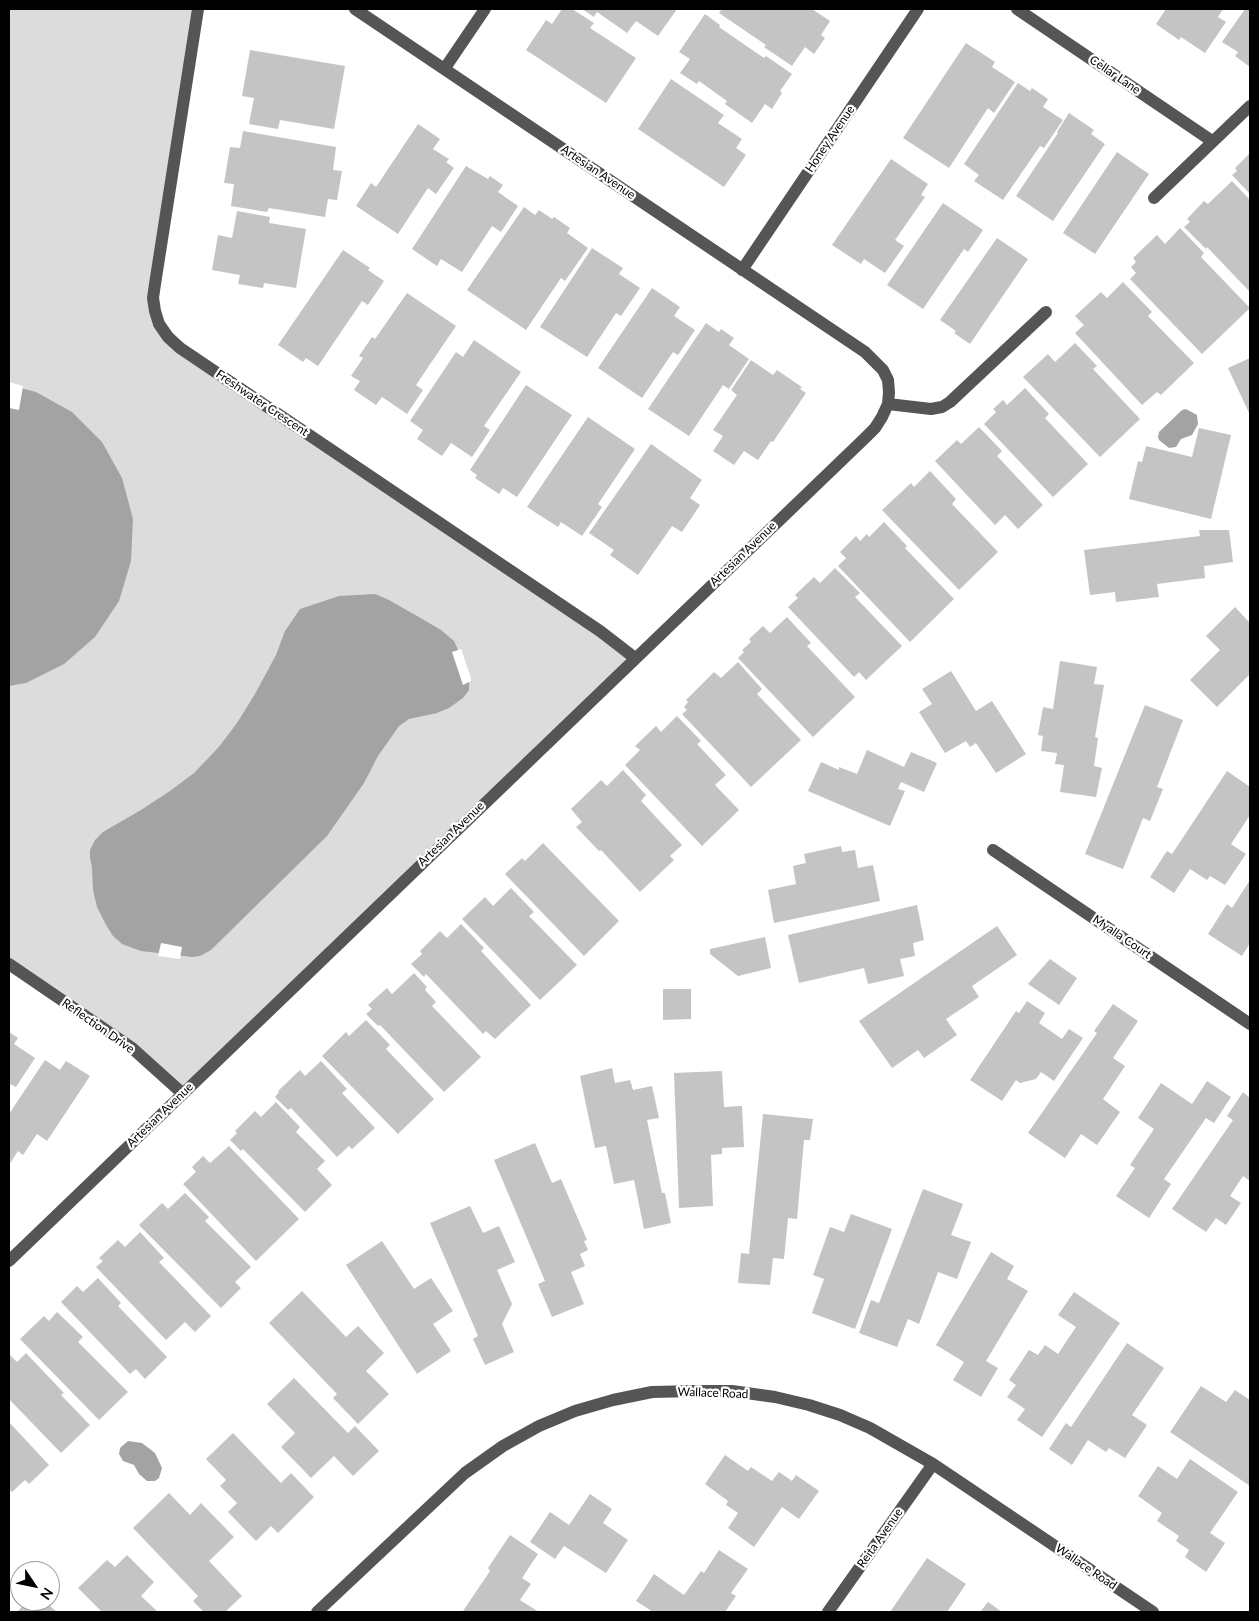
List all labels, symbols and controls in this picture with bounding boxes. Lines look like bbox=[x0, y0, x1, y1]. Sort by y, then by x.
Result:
street label: Cellar Lane bbox=[1087, 53, 1143, 97]
street label: Honey Avenue bbox=[802, 103, 858, 175]
street label: Artesian Avenue bbox=[558, 142, 638, 202]
street label: Freshwater Crescent bbox=[213, 367, 311, 439]
street label: Artesian Avenue bbox=[707, 519, 779, 589]
street label: Artesian Avenue bbox=[415, 799, 487, 869]
street label: Myalla Court bbox=[1090, 912, 1154, 962]
street label: Reflection Drive bbox=[59, 996, 137, 1056]
street label: Artesian Avenue bbox=[124, 1080, 196, 1150]
street label: Wallace Road bbox=[677, 1385, 749, 1401]
street label: Reita Avenue bbox=[854, 1505, 906, 1571]
street label: Wallace Road bbox=[1053, 1541, 1119, 1593]
north arrow bbox=[10, 1561, 60, 1611]
text: N bbox=[37, 1585, 57, 1603]

